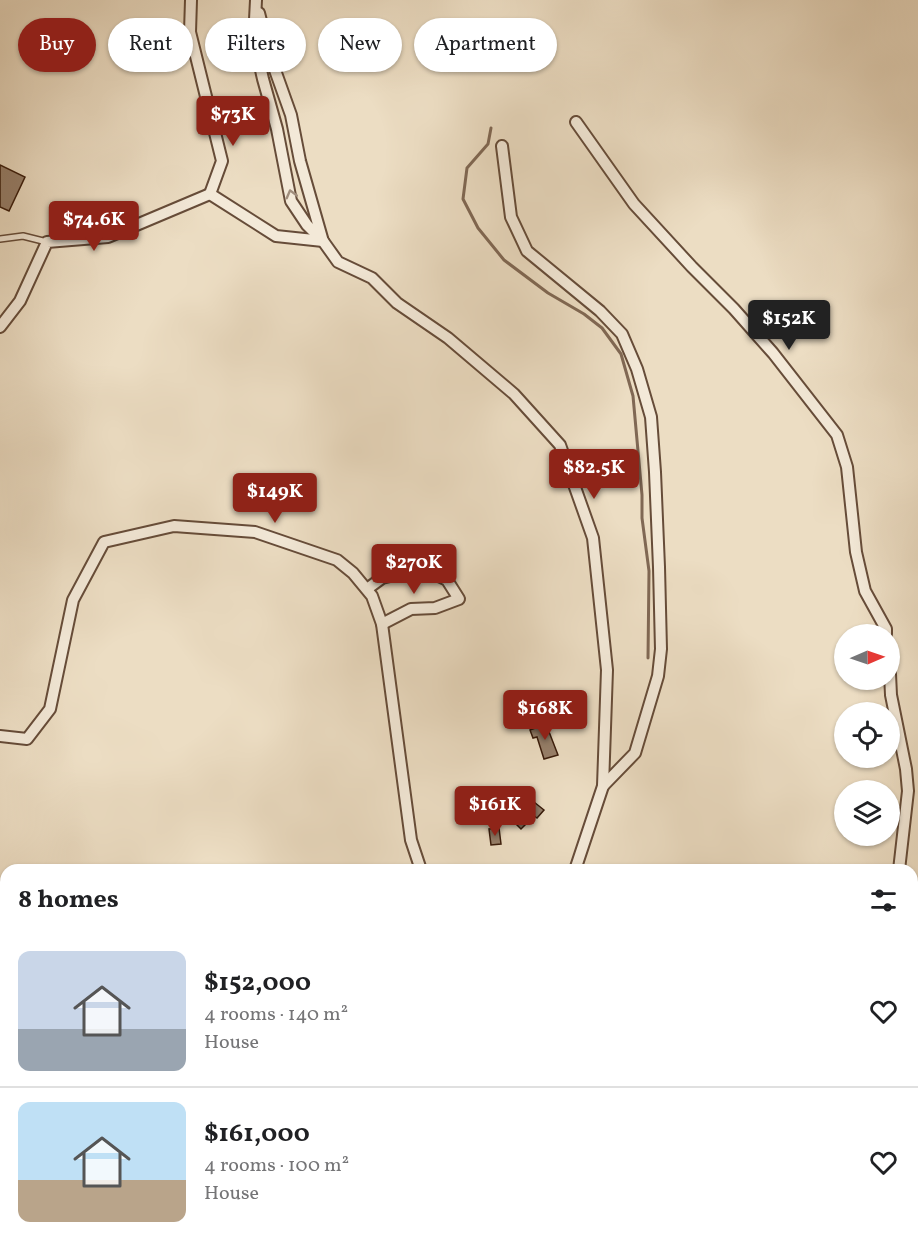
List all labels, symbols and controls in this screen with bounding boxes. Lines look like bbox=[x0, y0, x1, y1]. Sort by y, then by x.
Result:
chip: Buy bbox=[18, 18, 96, 72]
chip: Rent bbox=[108, 18, 193, 72]
chip: Filters bbox=[205, 18, 306, 72]
chip: New bbox=[318, 18, 402, 72]
chip: Apartment bbox=[414, 18, 557, 72]
pin: $73K bbox=[197, 96, 269, 147]
text: $73K bbox=[210, 101, 256, 129]
one-way arrow bbox=[285, 189, 298, 199]
pin: $74.6K bbox=[45, 201, 143, 252]
text: $74.6K bbox=[63, 206, 125, 234]
pin: $152K bbox=[747, 300, 831, 351]
text: $152K bbox=[762, 305, 816, 333]
pin: $82.5K bbox=[545, 449, 643, 500]
text: $82.5K bbox=[563, 454, 625, 482]
pin: $149K bbox=[233, 473, 317, 524]
text: $149K bbox=[247, 478, 303, 506]
pin: $270K bbox=[372, 544, 456, 595]
text: $270K bbox=[386, 549, 443, 577]
north arrow bbox=[834, 624, 900, 690]
map controls bbox=[834, 624, 900, 846]
pin: $168K bbox=[503, 690, 587, 741]
text: $168K bbox=[517, 695, 573, 723]
button: locate bbox=[834, 702, 900, 768]
button: layers bbox=[834, 780, 900, 846]
pin: $161K bbox=[453, 786, 537, 837]
text: $161K bbox=[469, 791, 521, 819]
text: 8 homes bbox=[18, 882, 119, 918]
icon: filters bbox=[867, 884, 900, 917]
text: $152,000 bbox=[204, 965, 311, 1001]
icon: home bbox=[66, 975, 138, 1047]
icon: heart bbox=[867, 995, 900, 1028]
text: 4 rooms · 140 m² bbox=[204, 1001, 348, 1029]
text: House bbox=[204, 1029, 259, 1057]
text: $161,000 bbox=[204, 1116, 310, 1152]
icon: home bbox=[66, 1126, 138, 1198]
icon: heart bbox=[867, 1146, 900, 1179]
text: 4 rooms · 100 m² bbox=[204, 1152, 349, 1180]
text: House bbox=[204, 1180, 259, 1208]

